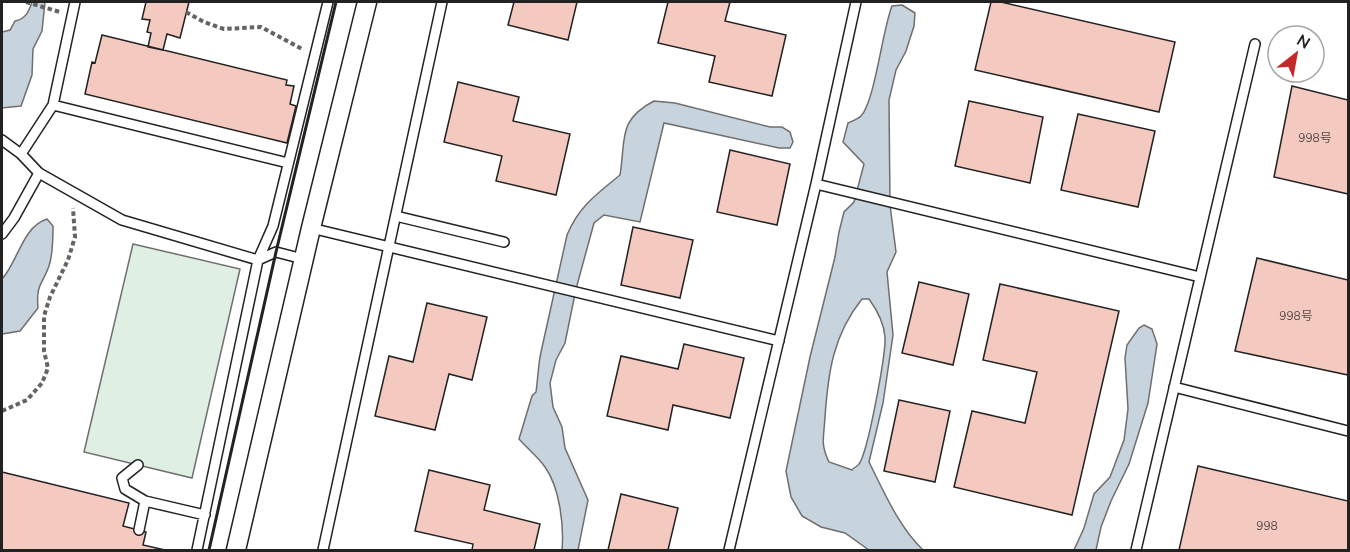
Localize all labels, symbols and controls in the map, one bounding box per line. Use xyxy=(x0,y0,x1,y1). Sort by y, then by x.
north arrow xyxy=(1266,24,1326,84)
text: N xyxy=(1292,29,1314,55)
house number: 998号 xyxy=(1298,130,1332,146)
house number: 998号 xyxy=(1279,308,1313,324)
house number: 998 xyxy=(1256,518,1278,534)

